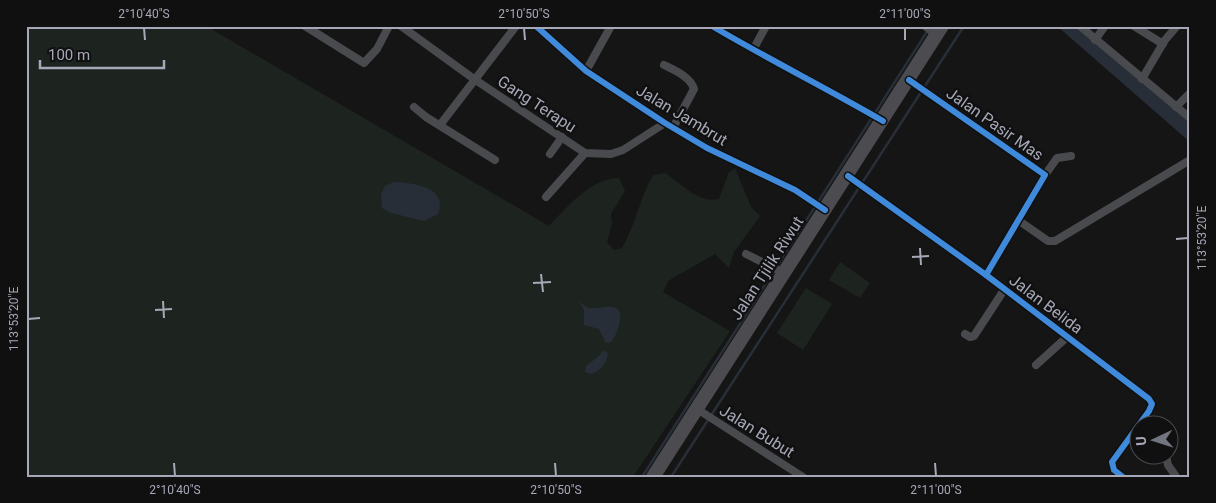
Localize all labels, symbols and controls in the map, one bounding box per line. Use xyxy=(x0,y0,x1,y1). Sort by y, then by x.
text: 2°10'40"S xyxy=(118,7,170,21)
text: 2°10'50"S xyxy=(498,7,550,21)
text: 2°11'00"S xyxy=(879,7,931,21)
scale bar xyxy=(40,38,164,70)
text: 100 m xyxy=(48,46,90,64)
street label: Gang Terapu xyxy=(494,72,580,136)
street label: Jalan Jambrut xyxy=(633,80,731,150)
street label: Jalan Pasir Mas xyxy=(943,83,1047,165)
text: 113°53'20"E xyxy=(1195,206,1209,270)
street label: Jalan Tjilik Riwut xyxy=(726,213,808,323)
street label: Jalan Belida xyxy=(1006,270,1086,338)
text: 113°53'20"E xyxy=(7,287,21,351)
street label: Jalan Bubut xyxy=(716,400,798,462)
north arrow xyxy=(1128,416,1178,466)
text: U xyxy=(1133,436,1149,446)
text: 2°10'40"S xyxy=(149,483,201,497)
text: 2°10'50"S xyxy=(530,483,582,497)
text: 2°11'00"S xyxy=(910,483,962,497)

